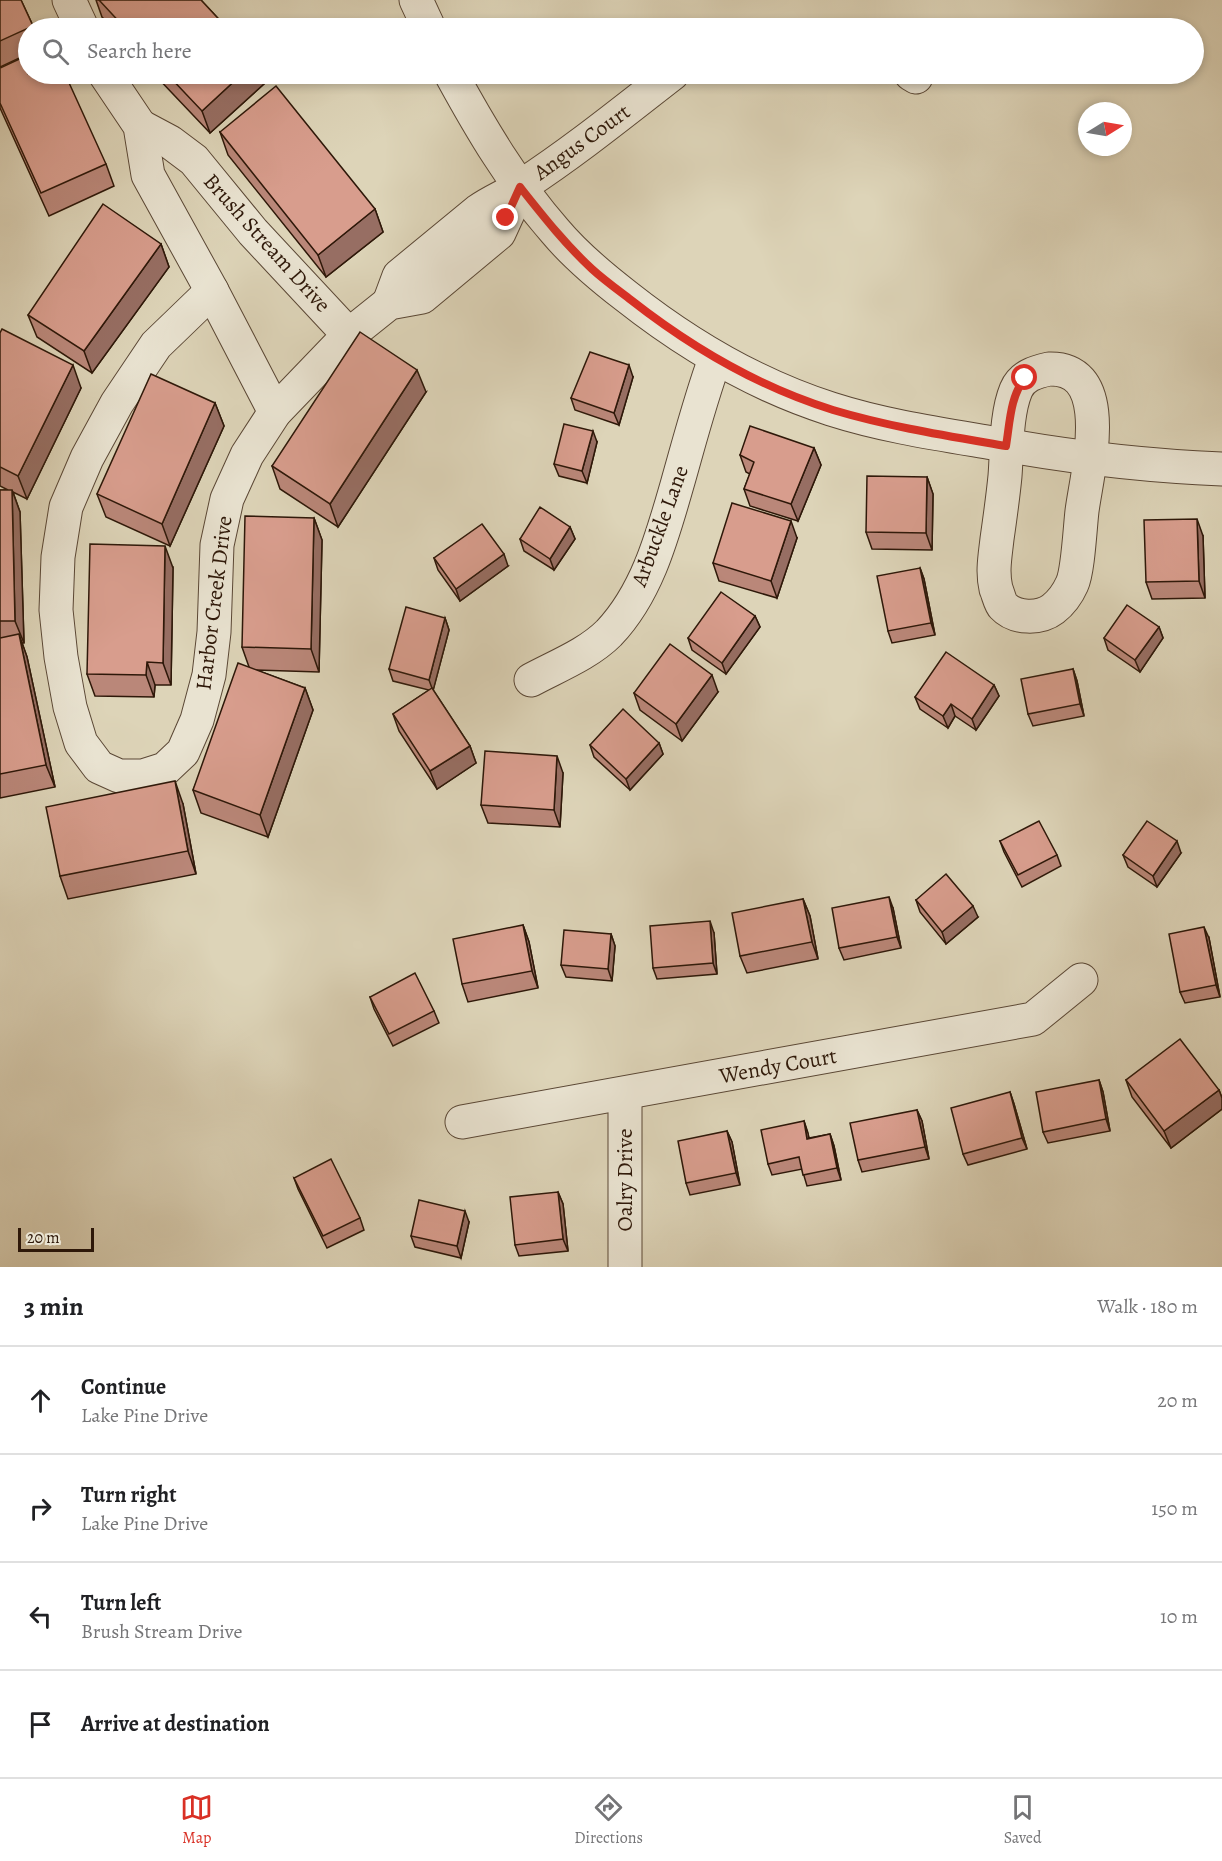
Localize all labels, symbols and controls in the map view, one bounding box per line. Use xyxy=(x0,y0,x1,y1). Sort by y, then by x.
search box xyxy=(18,18,1204,84)
icon: search xyxy=(39,35,72,68)
text: Search here xyxy=(87,36,192,66)
street label: Angus Court xyxy=(527,97,636,188)
north arrow xyxy=(1078,102,1132,156)
street label: Brush Stream Drive xyxy=(196,167,338,319)
route end xyxy=(492,204,518,230)
route start xyxy=(1011,364,1037,390)
street label: Arbuckle Lane xyxy=(624,461,696,592)
street label: Harbor Creek Drive xyxy=(188,514,240,692)
street label: Wendy Court xyxy=(716,1041,839,1091)
street label: Oalry Drive xyxy=(610,1128,640,1232)
scale bar xyxy=(18,1225,94,1252)
text: 20 m xyxy=(27,1227,60,1249)
text: 3 min xyxy=(24,1289,84,1324)
text: Walk · 180 m xyxy=(1097,1293,1198,1320)
text: Continue xyxy=(81,1372,166,1402)
icon: ahead xyxy=(24,1384,57,1417)
text: 20 m xyxy=(1157,1387,1198,1414)
text: Lake Pine Drive xyxy=(81,1402,208,1429)
text: Turn right xyxy=(81,1480,177,1510)
icon: right xyxy=(24,1492,57,1525)
text: 150 m xyxy=(1151,1495,1198,1522)
text: Lake Pine Drive xyxy=(81,1510,208,1537)
text: Turn left xyxy=(81,1588,161,1618)
icon: left xyxy=(24,1600,57,1633)
text: 10 m xyxy=(1160,1603,1198,1630)
text: Brush Stream Drive xyxy=(81,1618,242,1645)
icon: arrive xyxy=(24,1708,57,1741)
text: Arrive at destination xyxy=(81,1709,270,1739)
tab: Map xyxy=(180,1791,213,1849)
tab: Directions xyxy=(574,1791,643,1849)
tab: Saved xyxy=(1004,1791,1042,1849)

